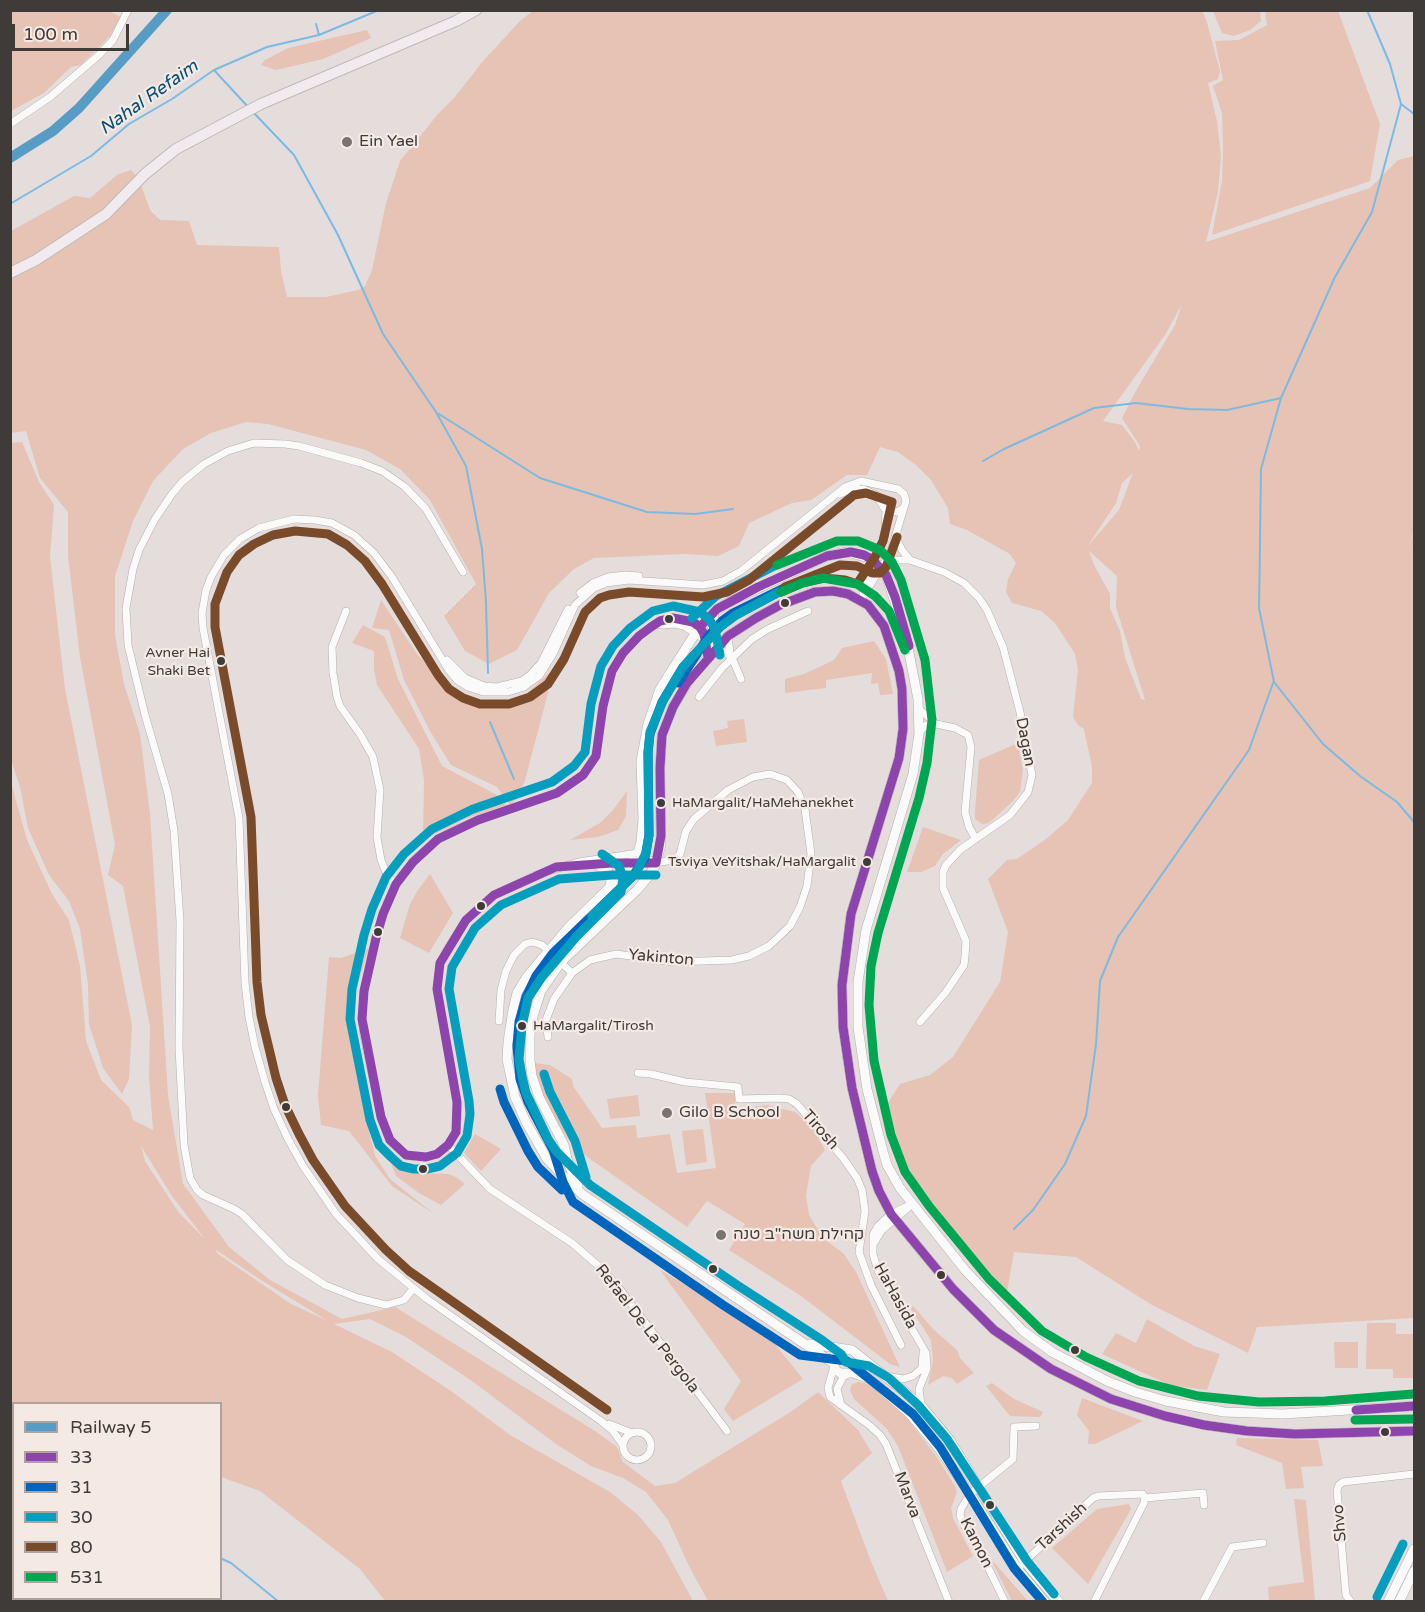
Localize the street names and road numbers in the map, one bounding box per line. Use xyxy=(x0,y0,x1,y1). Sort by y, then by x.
street label: Dagan xyxy=(1011,716,1039,768)
street label: Yakinton xyxy=(627,946,695,970)
street label: Tirosh xyxy=(797,1106,843,1154)
street label: HaHasida xyxy=(869,1260,921,1332)
street label: Refael De La Pergola xyxy=(591,1261,703,1397)
street label: Marva xyxy=(889,1469,925,1521)
street label: Tarshish xyxy=(1033,1499,1091,1555)
street label: Shvo xyxy=(1329,1504,1351,1542)
street label: Kamon xyxy=(955,1515,997,1571)

